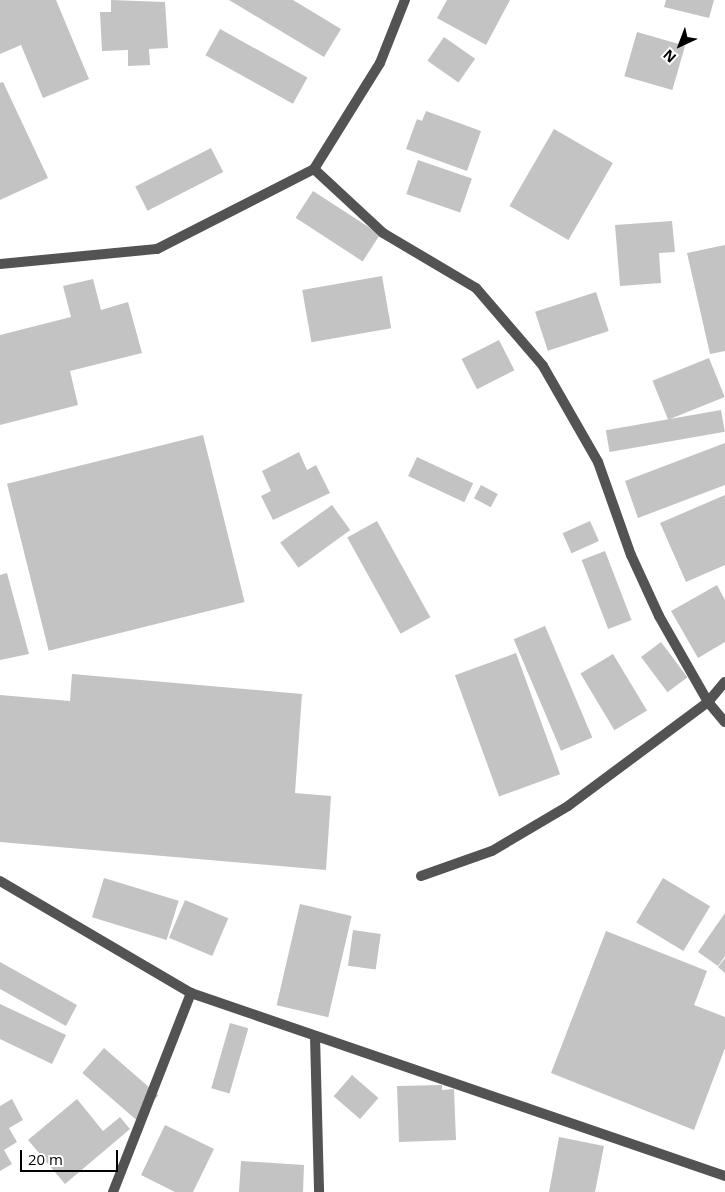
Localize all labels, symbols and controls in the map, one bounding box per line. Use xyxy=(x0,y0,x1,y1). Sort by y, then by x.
north arrow xyxy=(655,20,705,70)
text: N xyxy=(659,46,680,67)
scale bar xyxy=(22,1140,120,1172)
text: 20 m xyxy=(28,1149,63,1169)

